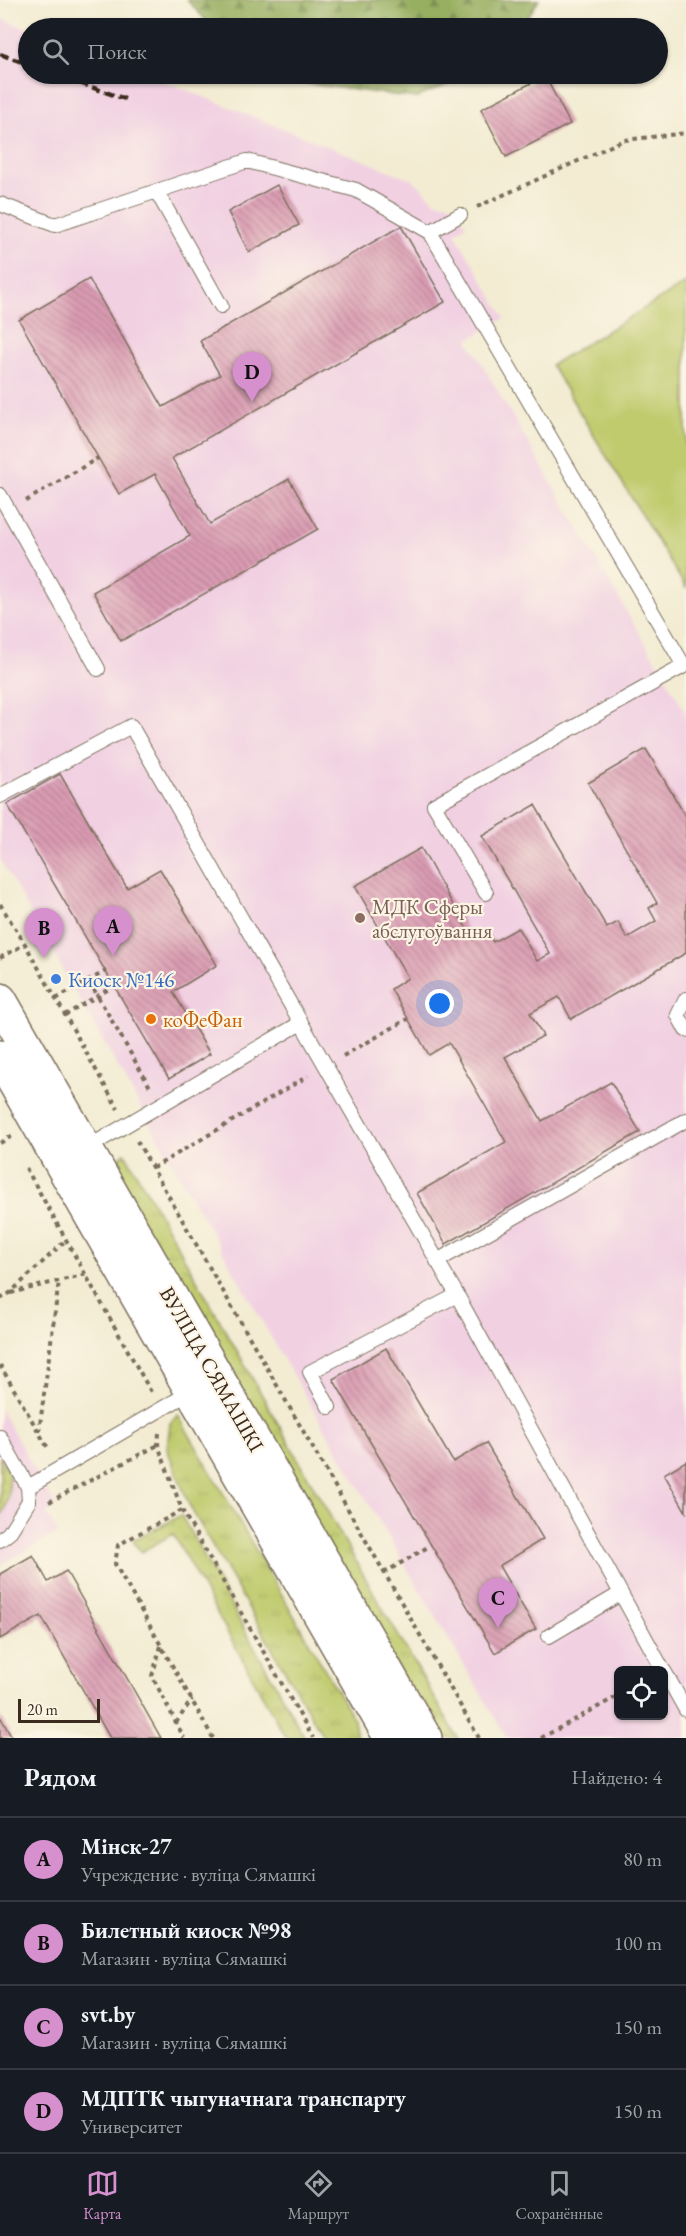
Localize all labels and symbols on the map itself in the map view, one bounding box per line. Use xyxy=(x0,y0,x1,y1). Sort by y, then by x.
pin: D xyxy=(232,352,272,402)
place label: МДК Сферы абслугоўвання xyxy=(372,893,492,944)
pin: A xyxy=(94,906,132,956)
pin: B xyxy=(24,908,63,958)
marker: МДК Сферы абслугоўвання xyxy=(353,911,367,925)
place label: Киоск №146 xyxy=(68,966,174,993)
marker: Киоск №146 xyxy=(49,972,63,986)
your location xyxy=(425,989,454,1018)
place label: коФеФан xyxy=(163,1006,243,1033)
marker: коФеФан xyxy=(144,1012,158,1026)
street label: ВУЛІЦА СЯМАШКІ xyxy=(154,1282,270,1456)
pin: C xyxy=(478,1578,518,1628)
scale bar xyxy=(18,1696,100,1724)

